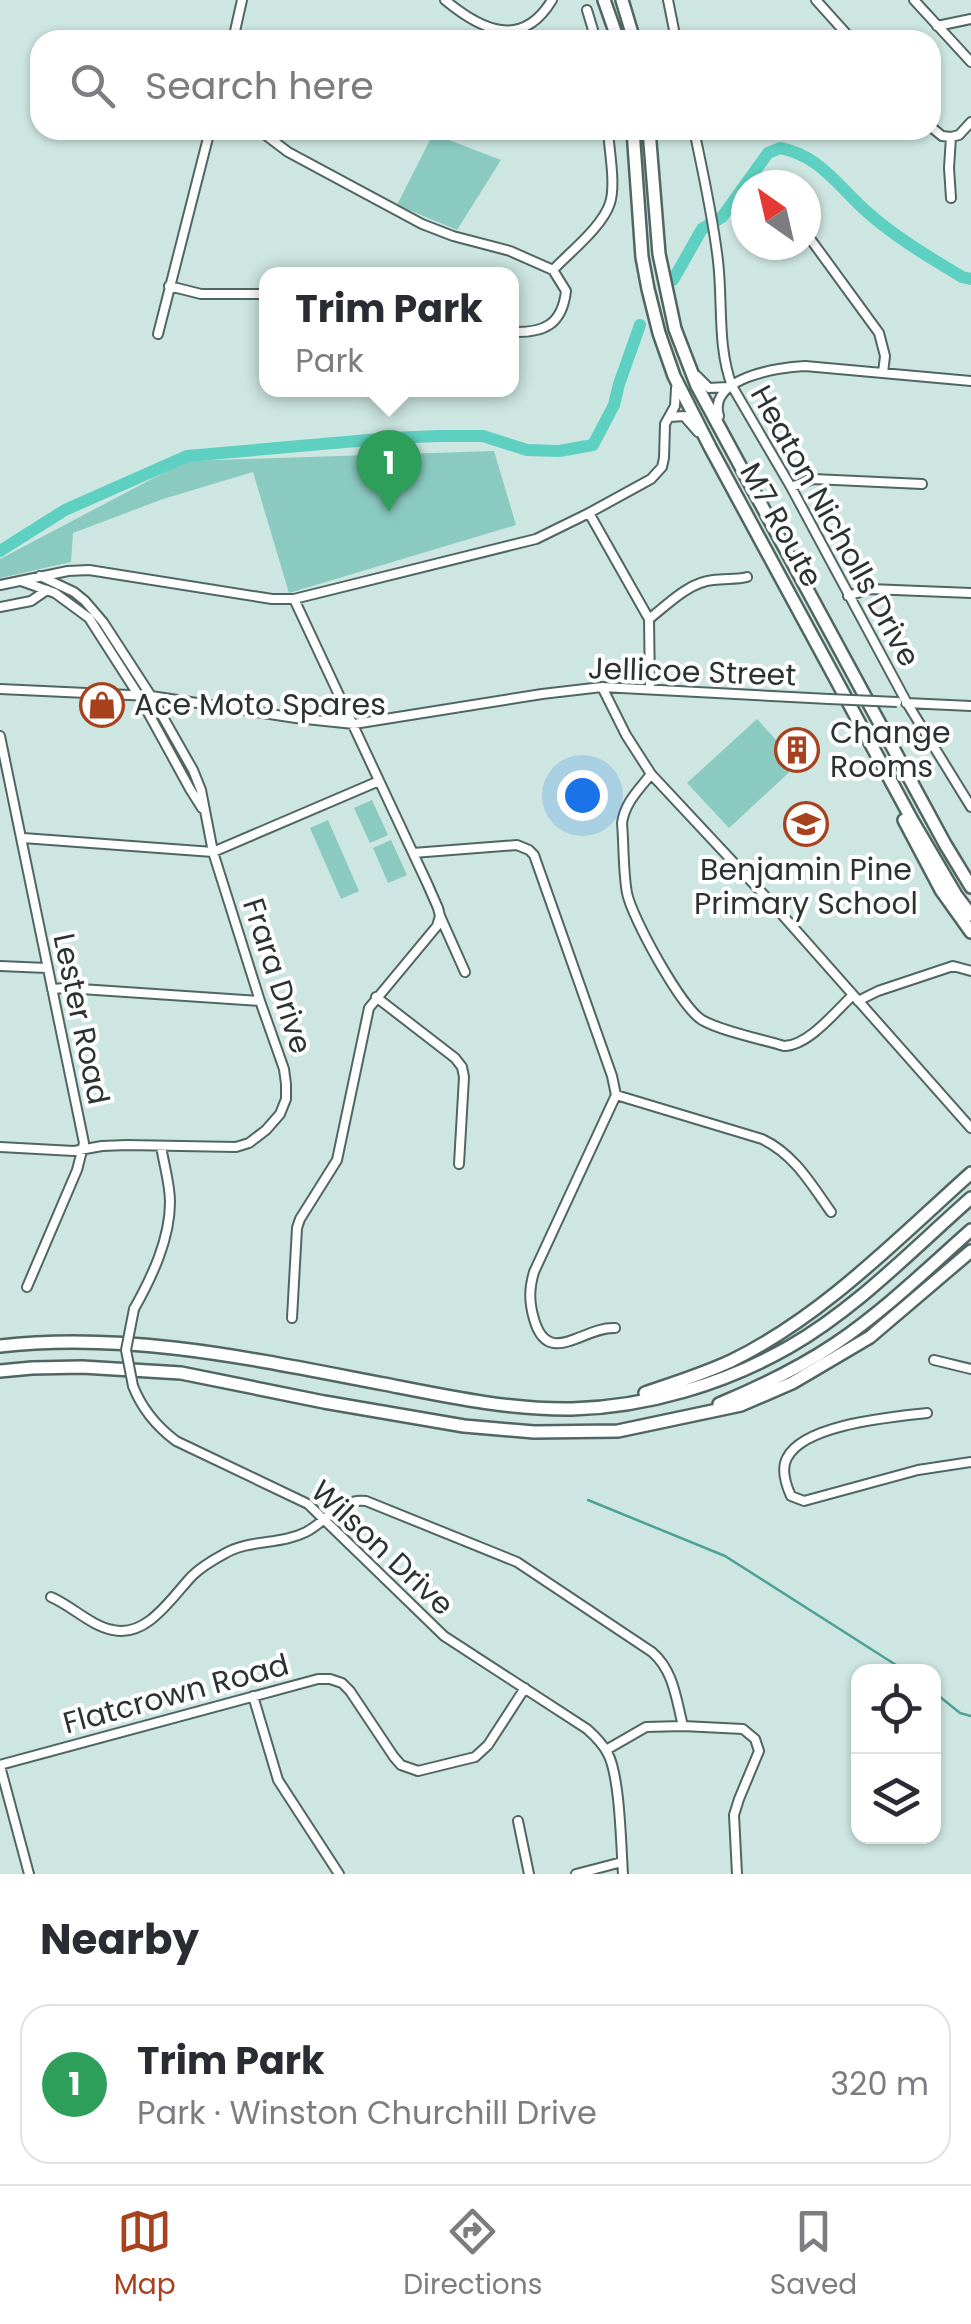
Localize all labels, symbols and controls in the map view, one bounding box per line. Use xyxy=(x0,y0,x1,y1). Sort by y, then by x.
search box xyxy=(30,30,941,140)
icon: search xyxy=(65,58,120,113)
text: Search here xyxy=(145,59,374,112)
north arrow xyxy=(731,170,821,260)
popup xyxy=(259,267,519,397)
text: Trim Park xyxy=(295,282,483,335)
text: Park xyxy=(295,338,364,383)
street label: Heaton Nicholls Drive xyxy=(740,377,931,674)
pin: 1 xyxy=(356,430,422,512)
street label: M7 Route xyxy=(730,455,833,595)
street label: Jellicoe Street xyxy=(587,646,797,697)
shop icon: Ace Moto Spares xyxy=(79,682,125,728)
place label: Ace Moto Spares xyxy=(134,683,386,726)
place label: Change Rooms xyxy=(830,711,951,788)
building icon: Change Rooms xyxy=(774,727,820,773)
your location xyxy=(557,770,608,821)
school or university icon: Benjamin Pine Primary School xyxy=(783,801,829,847)
place label: Benjamin Pine Primary School xyxy=(694,848,918,925)
street label: Frara Drive xyxy=(232,893,323,1059)
street label: Lester Road xyxy=(42,929,121,1108)
street label: Wilson Drive xyxy=(301,1470,463,1625)
street label: Flatcrown Road xyxy=(58,1643,294,1744)
map controls xyxy=(851,1664,941,1844)
button: locate xyxy=(851,1664,941,1754)
button: layers xyxy=(851,1754,941,1844)
text: Nearby xyxy=(40,1910,199,1969)
text: Trim Park xyxy=(137,2034,325,2087)
text: 1 xyxy=(68,2061,81,2106)
text: 320 m xyxy=(830,2061,929,2106)
text: Park · Winston Churchill Drive xyxy=(137,2090,597,2135)
tab: Map xyxy=(114,2204,176,2306)
tab: Directions xyxy=(403,2204,542,2306)
tab: Saved xyxy=(770,2204,857,2306)

